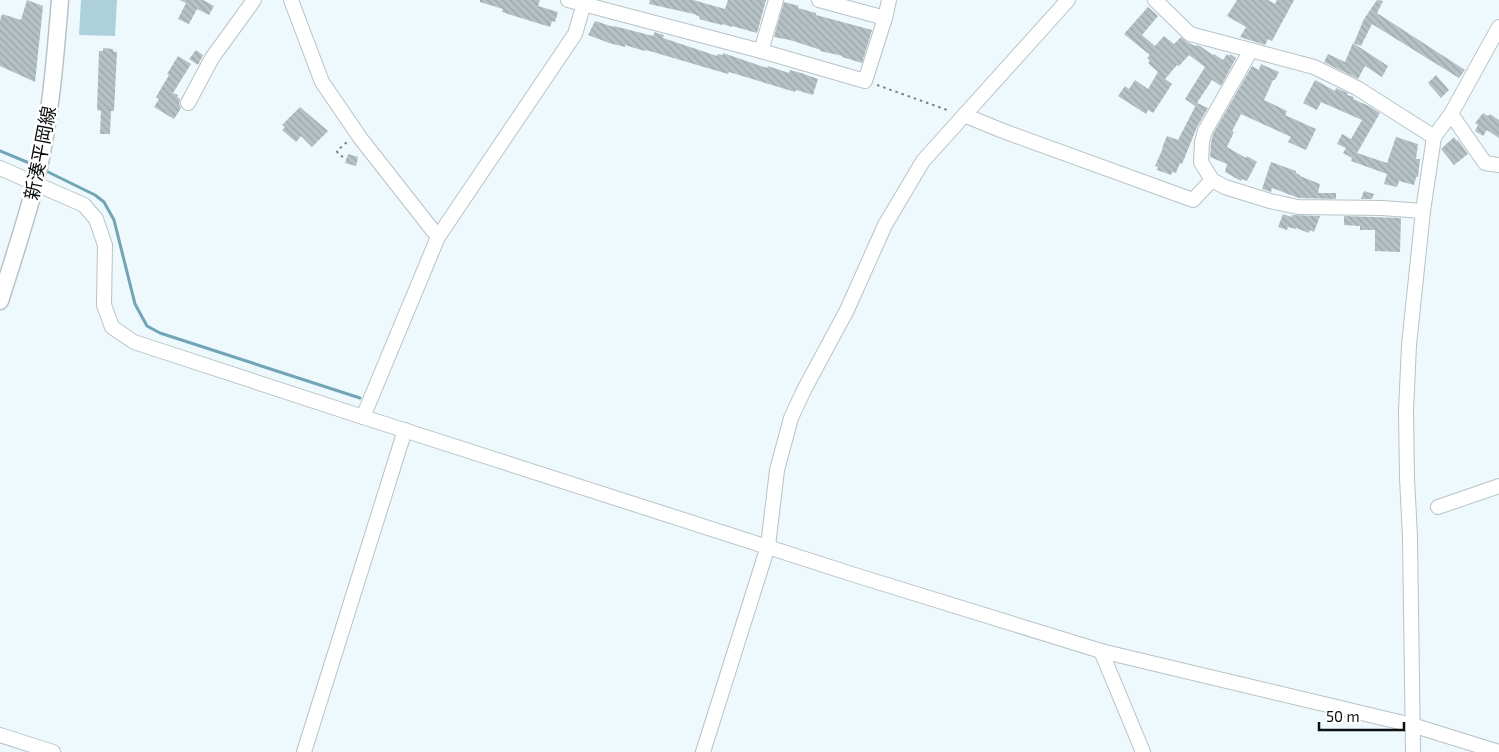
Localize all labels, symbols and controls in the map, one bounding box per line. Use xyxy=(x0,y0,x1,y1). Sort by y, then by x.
street label: 新湊平岡線 xyxy=(19,104,60,202)
scale bar xyxy=(1319,700,1404,732)
text: 50 m xyxy=(1326,707,1360,725)

